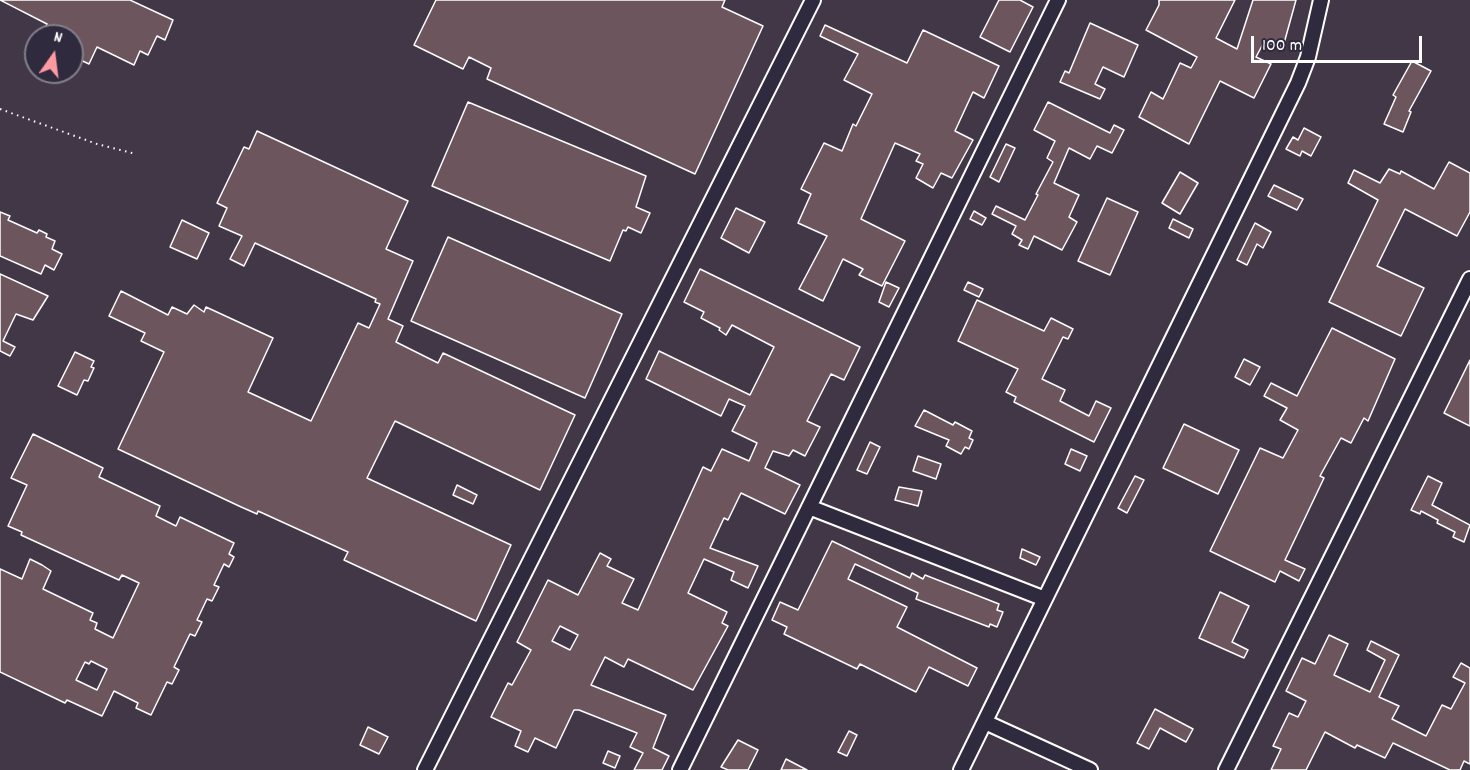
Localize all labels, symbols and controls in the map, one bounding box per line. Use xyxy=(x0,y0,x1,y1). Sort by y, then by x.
north arrow xyxy=(24,24,84,84)
scale bar xyxy=(1254,24,1425,62)
text: N xyxy=(51,26,65,50)
text: 100 m xyxy=(1262,34,1302,59)

